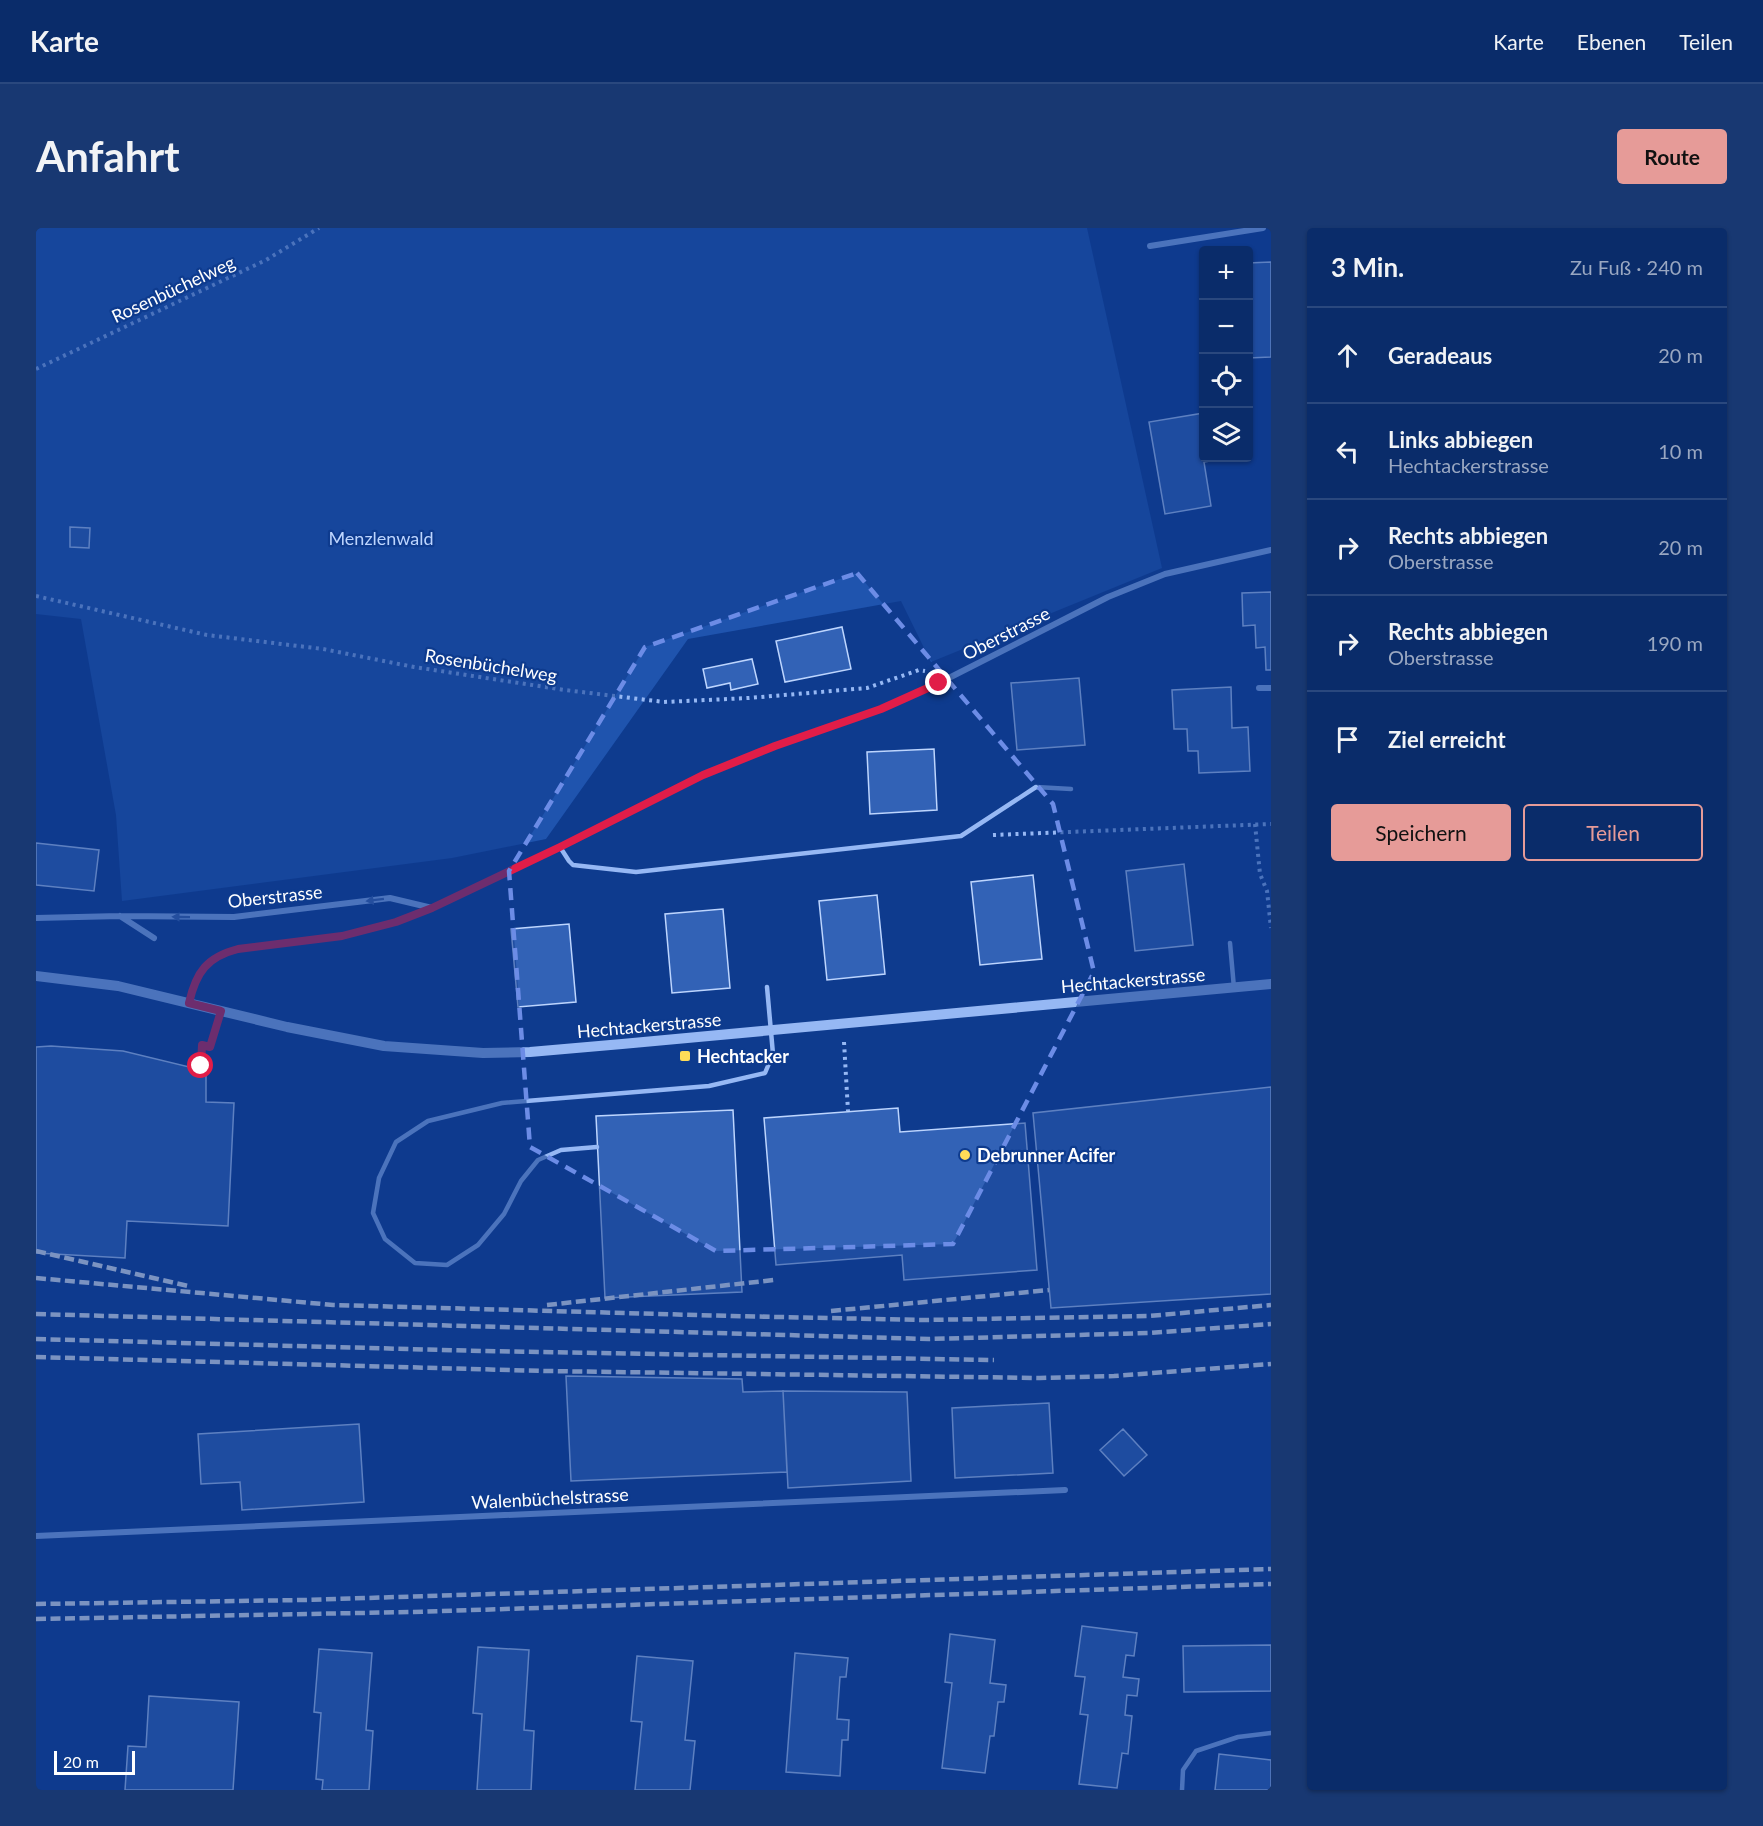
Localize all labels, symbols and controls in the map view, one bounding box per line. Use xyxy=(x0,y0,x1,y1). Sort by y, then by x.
text: Karte xyxy=(30,24,99,58)
text: Karte xyxy=(1493,29,1544,54)
text: Ebenen xyxy=(1577,29,1646,54)
text: Teilen xyxy=(1679,29,1733,54)
button: Route xyxy=(1617,129,1727,184)
text: Anfahrt xyxy=(36,131,180,181)
map controls xyxy=(1199,246,1253,462)
button: + xyxy=(1199,246,1253,300)
street label: Rosenbüchelweg xyxy=(108,251,238,327)
text: 3 Min. xyxy=(1331,251,1404,283)
text: Zu Fuß · 240 m xyxy=(1570,255,1703,279)
button: − xyxy=(1199,300,1253,354)
icon: ahead xyxy=(1331,339,1364,372)
text: Geradeaus xyxy=(1388,342,1492,369)
text: 20 m xyxy=(1658,343,1703,367)
button: locate xyxy=(1199,354,1253,408)
button: layers xyxy=(1199,408,1253,462)
text: Links abbiegen xyxy=(1388,426,1533,453)
icon: left xyxy=(1331,435,1364,468)
text: 10 m xyxy=(1658,439,1703,463)
text: Hechtackerstrasse xyxy=(1388,453,1549,477)
text: Rechts abbiegen xyxy=(1388,522,1548,549)
park label: Menzlenwald xyxy=(328,527,434,549)
icon: right xyxy=(1331,531,1364,564)
text: 20 m xyxy=(1658,535,1703,559)
text: Oberstrasse xyxy=(1388,549,1494,573)
street label: Oberstrasse xyxy=(959,602,1053,664)
text: Rechts abbiegen xyxy=(1388,618,1548,645)
icon: right xyxy=(1331,627,1364,660)
text: 190 m xyxy=(1647,631,1703,655)
street label: Rosenbüchelweg xyxy=(423,644,559,686)
text: Oberstrasse xyxy=(1388,645,1494,669)
route end xyxy=(925,669,951,695)
icon: arrive xyxy=(1331,723,1364,756)
text: Ziel erreicht xyxy=(1388,726,1506,753)
button: Speichern xyxy=(1331,804,1511,861)
button: Teilen xyxy=(1523,804,1703,861)
street label: Oberstrasse xyxy=(227,880,323,912)
one-way arrow xyxy=(365,895,384,904)
one-way arrow xyxy=(171,912,190,921)
street label: Hechtackerstrasse xyxy=(1060,963,1206,997)
street label: Hechtackerstrasse xyxy=(576,1008,722,1042)
place label: Hechtacker xyxy=(697,1045,789,1067)
marker: Hechtacker xyxy=(678,1049,692,1063)
route start xyxy=(187,1052,213,1078)
place label: Debrunner Acifer xyxy=(977,1144,1116,1166)
marker: Debrunner Acifer xyxy=(958,1148,972,1162)
street label: Walenbüchelstrasse xyxy=(471,1483,629,1513)
scale bar xyxy=(54,1748,135,1776)
text: 20 m xyxy=(63,1752,99,1771)

